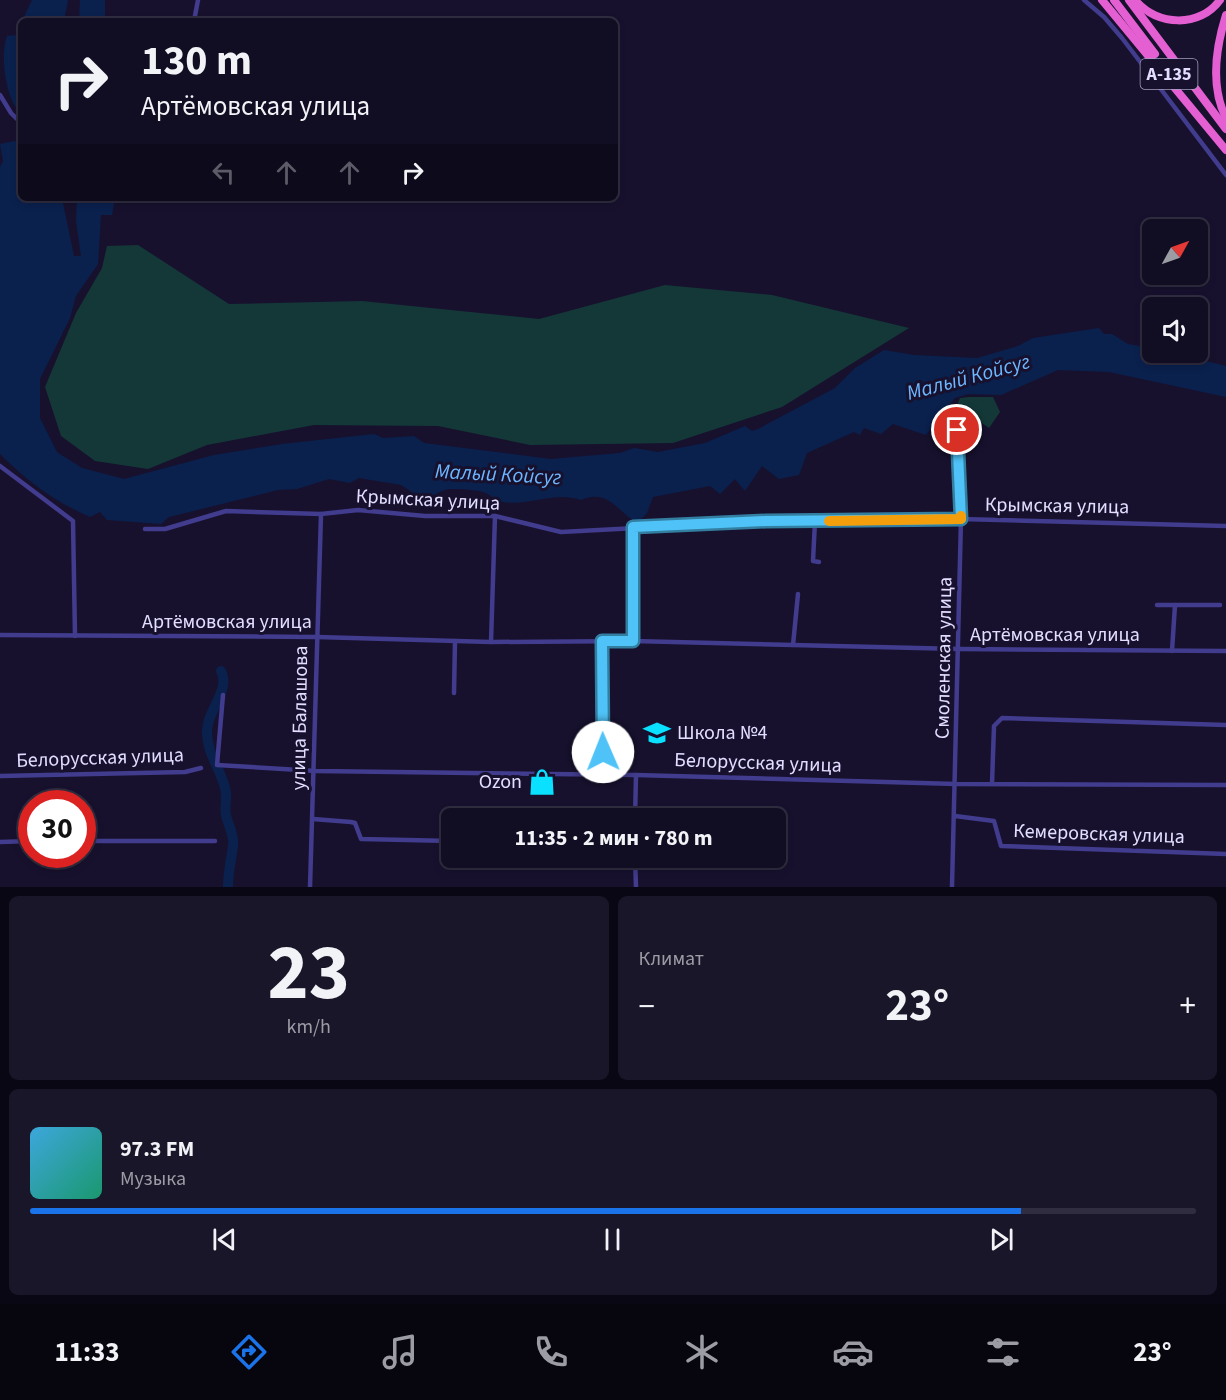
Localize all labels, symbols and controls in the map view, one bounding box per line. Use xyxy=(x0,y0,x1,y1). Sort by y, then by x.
text: 130 m xyxy=(141,31,252,91)
icon: right xyxy=(42,42,120,120)
road number: А-135 xyxy=(1140,59,1198,89)
text: Артёмовская улица xyxy=(141,87,370,126)
icon: left xyxy=(207,156,240,189)
icon: ahead xyxy=(270,156,303,189)
icon: ahead xyxy=(333,156,366,189)
icon: right xyxy=(396,156,429,189)
north arrow xyxy=(1142,219,1208,285)
map controls xyxy=(1142,219,1208,363)
button: sound xyxy=(1142,297,1208,363)
water label: Малый Койсуг xyxy=(903,346,1033,408)
pin xyxy=(931,404,982,455)
icon: arrive xyxy=(940,413,973,446)
water label: Малый Койсуг xyxy=(434,456,562,492)
street label: Крымская улица xyxy=(355,482,501,518)
street label: Крымская улица xyxy=(985,491,1129,521)
street label: Смоленская улица xyxy=(929,577,959,739)
street label: Артёмовская улица xyxy=(142,608,312,636)
street label: Артёмовская улица xyxy=(970,621,1140,649)
street label: улица Балашова xyxy=(285,645,315,791)
school or university icon: Школа №4 xyxy=(642,718,672,748)
place label: Школа №4 xyxy=(677,719,767,747)
position arrow xyxy=(571,720,635,784)
street label: Белорусская улица xyxy=(16,741,184,775)
street label: Белорусская улица xyxy=(674,746,842,780)
shop icon: Ozon xyxy=(527,767,557,797)
place label: Ozon xyxy=(479,768,522,796)
speed limit sign: 30 xyxy=(18,790,96,868)
street label: Кемеровская улица xyxy=(1013,817,1185,851)
text: 11:35 · 2 мин · 780 m xyxy=(514,822,713,854)
text: 23 xyxy=(268,918,350,1029)
text: Климат xyxy=(639,945,704,973)
text: 23° xyxy=(885,974,949,1038)
text: − xyxy=(639,983,655,1030)
text: + xyxy=(1180,983,1196,1030)
text: km/h xyxy=(287,1013,331,1041)
text: 97.3 FM xyxy=(120,1133,194,1165)
text: Музыка xyxy=(120,1165,186,1193)
icon: previous xyxy=(208,1223,241,1256)
icon: pause xyxy=(596,1223,629,1256)
icon: next xyxy=(985,1223,1018,1256)
icon: directions xyxy=(228,1331,270,1373)
icon: music xyxy=(379,1331,421,1373)
icon: phone xyxy=(530,1331,572,1373)
icon: climate xyxy=(681,1331,723,1373)
icon: car xyxy=(832,1331,874,1373)
icon: filters xyxy=(982,1331,1024,1373)
text: 11:33 xyxy=(54,1333,120,1372)
text: 23° xyxy=(1133,1333,1172,1372)

